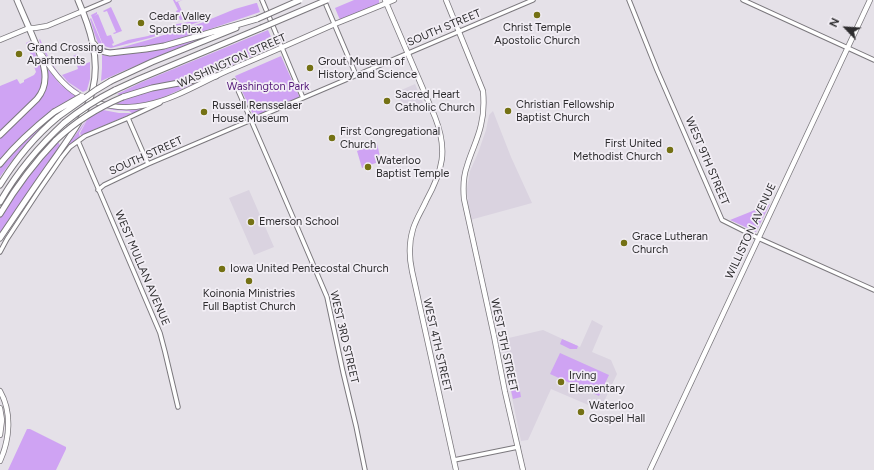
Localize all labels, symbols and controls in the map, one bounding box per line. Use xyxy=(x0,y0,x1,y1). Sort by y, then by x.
street label: SOUTH STREET xyxy=(405,7,483,49)
north arrow xyxy=(826,8,866,48)
place label: Cedar Valley SportsPlex xyxy=(149,10,211,36)
marker: Christ Temple Apostolic Church xyxy=(532,10,542,20)
text: N xyxy=(827,16,842,29)
marker: Cedar Valley SportsPlex xyxy=(136,18,146,28)
place label: Christ Temple Apostolic Church xyxy=(494,21,580,47)
street label: WASHINGTON STREET xyxy=(176,31,288,91)
place label: Grand Crossing Apartments xyxy=(27,41,103,67)
marker: Grand Crossing Apartments xyxy=(14,49,24,59)
place label: Grout Museum of History and Science xyxy=(318,55,417,81)
marker: Grout Museum of History and Science xyxy=(305,63,315,73)
park label: Washington Park xyxy=(227,80,309,94)
place label: Sacred Heart Catholic Church xyxy=(395,88,475,114)
marker: Sacred Heart Catholic Church xyxy=(382,96,392,106)
place label: Christian Fellowship Baptist Church xyxy=(516,98,615,124)
place label: Russell Rensselaer House Museum xyxy=(212,99,302,125)
marker: Christian Fellowship Baptist Church xyxy=(503,106,513,116)
marker: Russell Rensselaer House Museum xyxy=(199,107,209,117)
street label: WEST 9TH STREET xyxy=(682,115,732,207)
place label: First Congregational Church xyxy=(340,125,440,151)
marker: First Congregational Church xyxy=(327,133,337,143)
street label: SOUTH STREET xyxy=(107,134,185,178)
place label: First United Methodist Church xyxy=(573,137,662,163)
marker: First United Methodist Church xyxy=(665,145,675,155)
place label: Waterloo Baptist Temple xyxy=(376,154,449,180)
marker: Waterloo Baptist Temple xyxy=(363,162,373,172)
street label: WILLISTON AVENUE xyxy=(723,181,779,281)
street label: WEST MULLAN AVENUE xyxy=(112,208,172,328)
place label: Emerson School xyxy=(259,215,339,229)
marker: Emerson School xyxy=(246,217,256,227)
place label: Grace Lutheran Church xyxy=(632,230,708,256)
marker: Grace Lutheran Church xyxy=(619,238,629,248)
place label: Iowa United Pentecostal Church xyxy=(230,262,389,276)
marker: Iowa United Pentecostal Church xyxy=(217,264,227,274)
marker: Koinonia Ministries Full Baptist Church xyxy=(244,276,254,286)
place label: Koinonia Ministries Full Baptist Church xyxy=(202,287,296,313)
street label: WEST 3RD STREET xyxy=(327,289,361,385)
street label: WEST 4TH STREET xyxy=(420,297,454,393)
street label: WEST 5TH STREET xyxy=(488,297,520,393)
place label: Irving Elementary xyxy=(569,369,625,395)
marker: Irving Elementary xyxy=(556,377,566,387)
place label: Waterloo Gospel Hall xyxy=(589,399,645,425)
marker: Waterloo Gospel Hall xyxy=(576,407,586,417)

